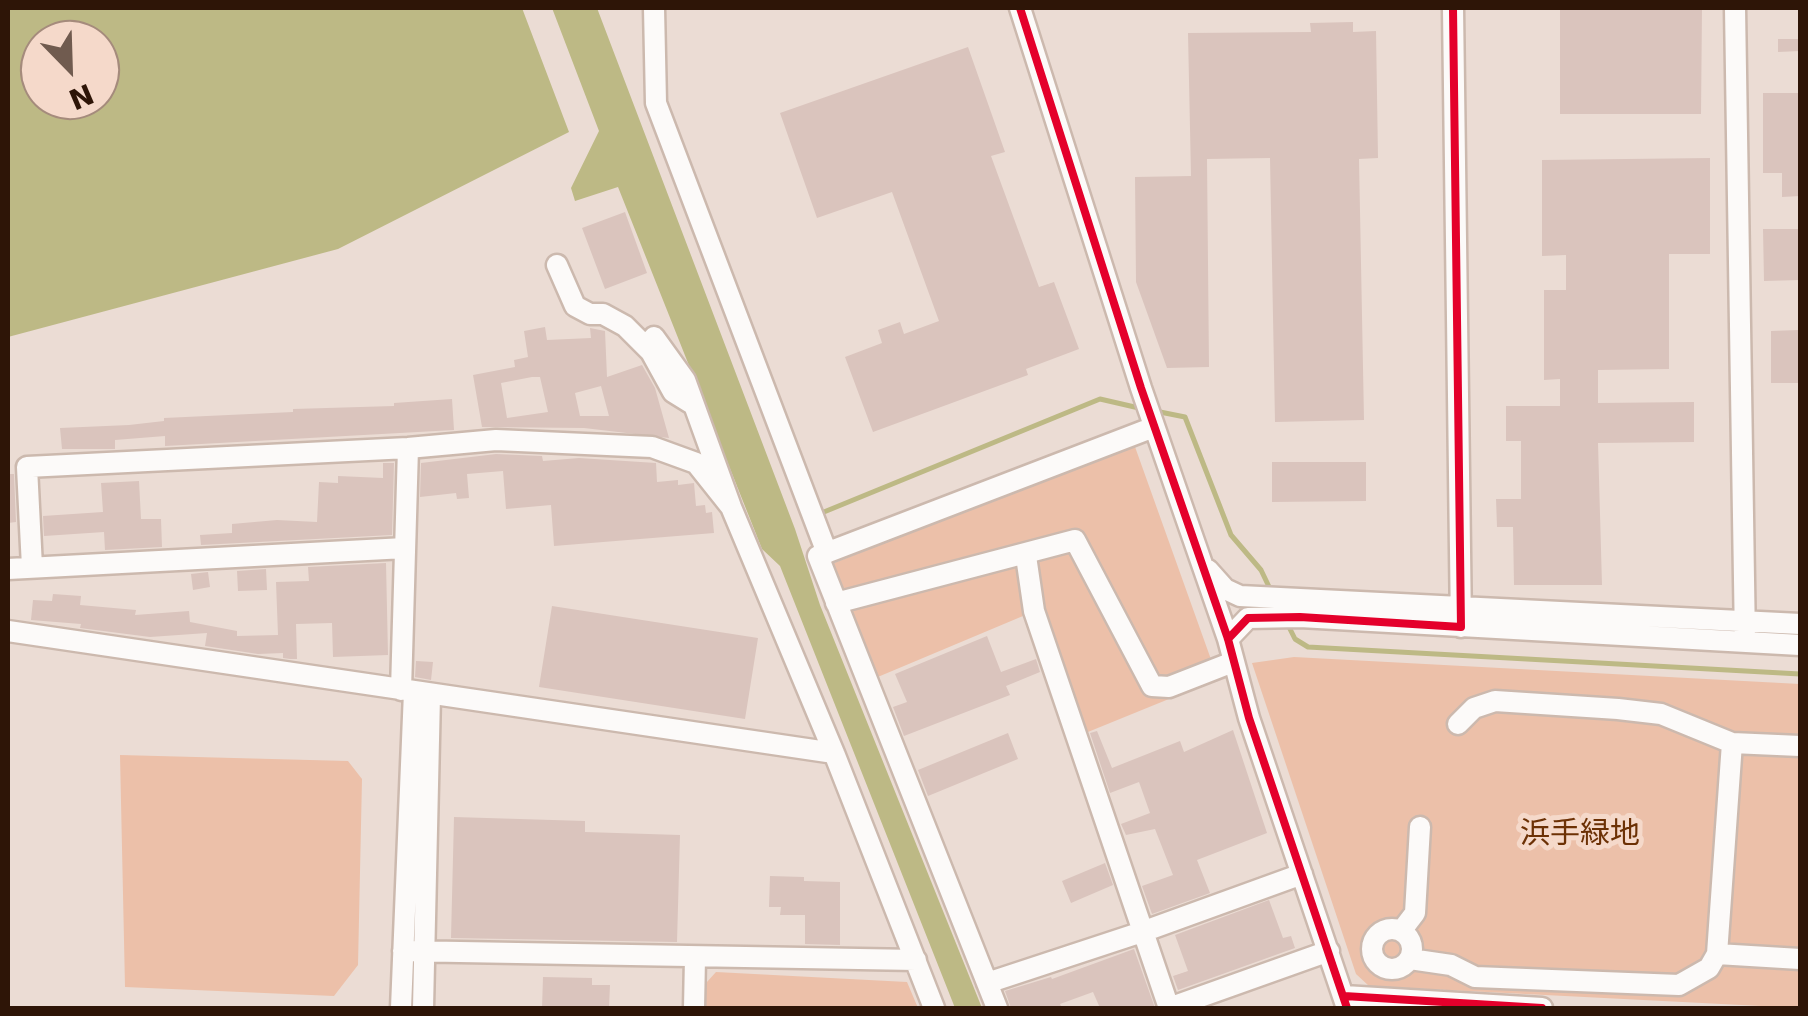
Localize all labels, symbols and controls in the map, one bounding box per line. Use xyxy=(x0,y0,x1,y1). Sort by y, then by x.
north arrow xyxy=(20,20,120,120)
text: N xyxy=(64,76,98,116)
park label: 浜手緑地 xyxy=(1520,817,1640,853)

